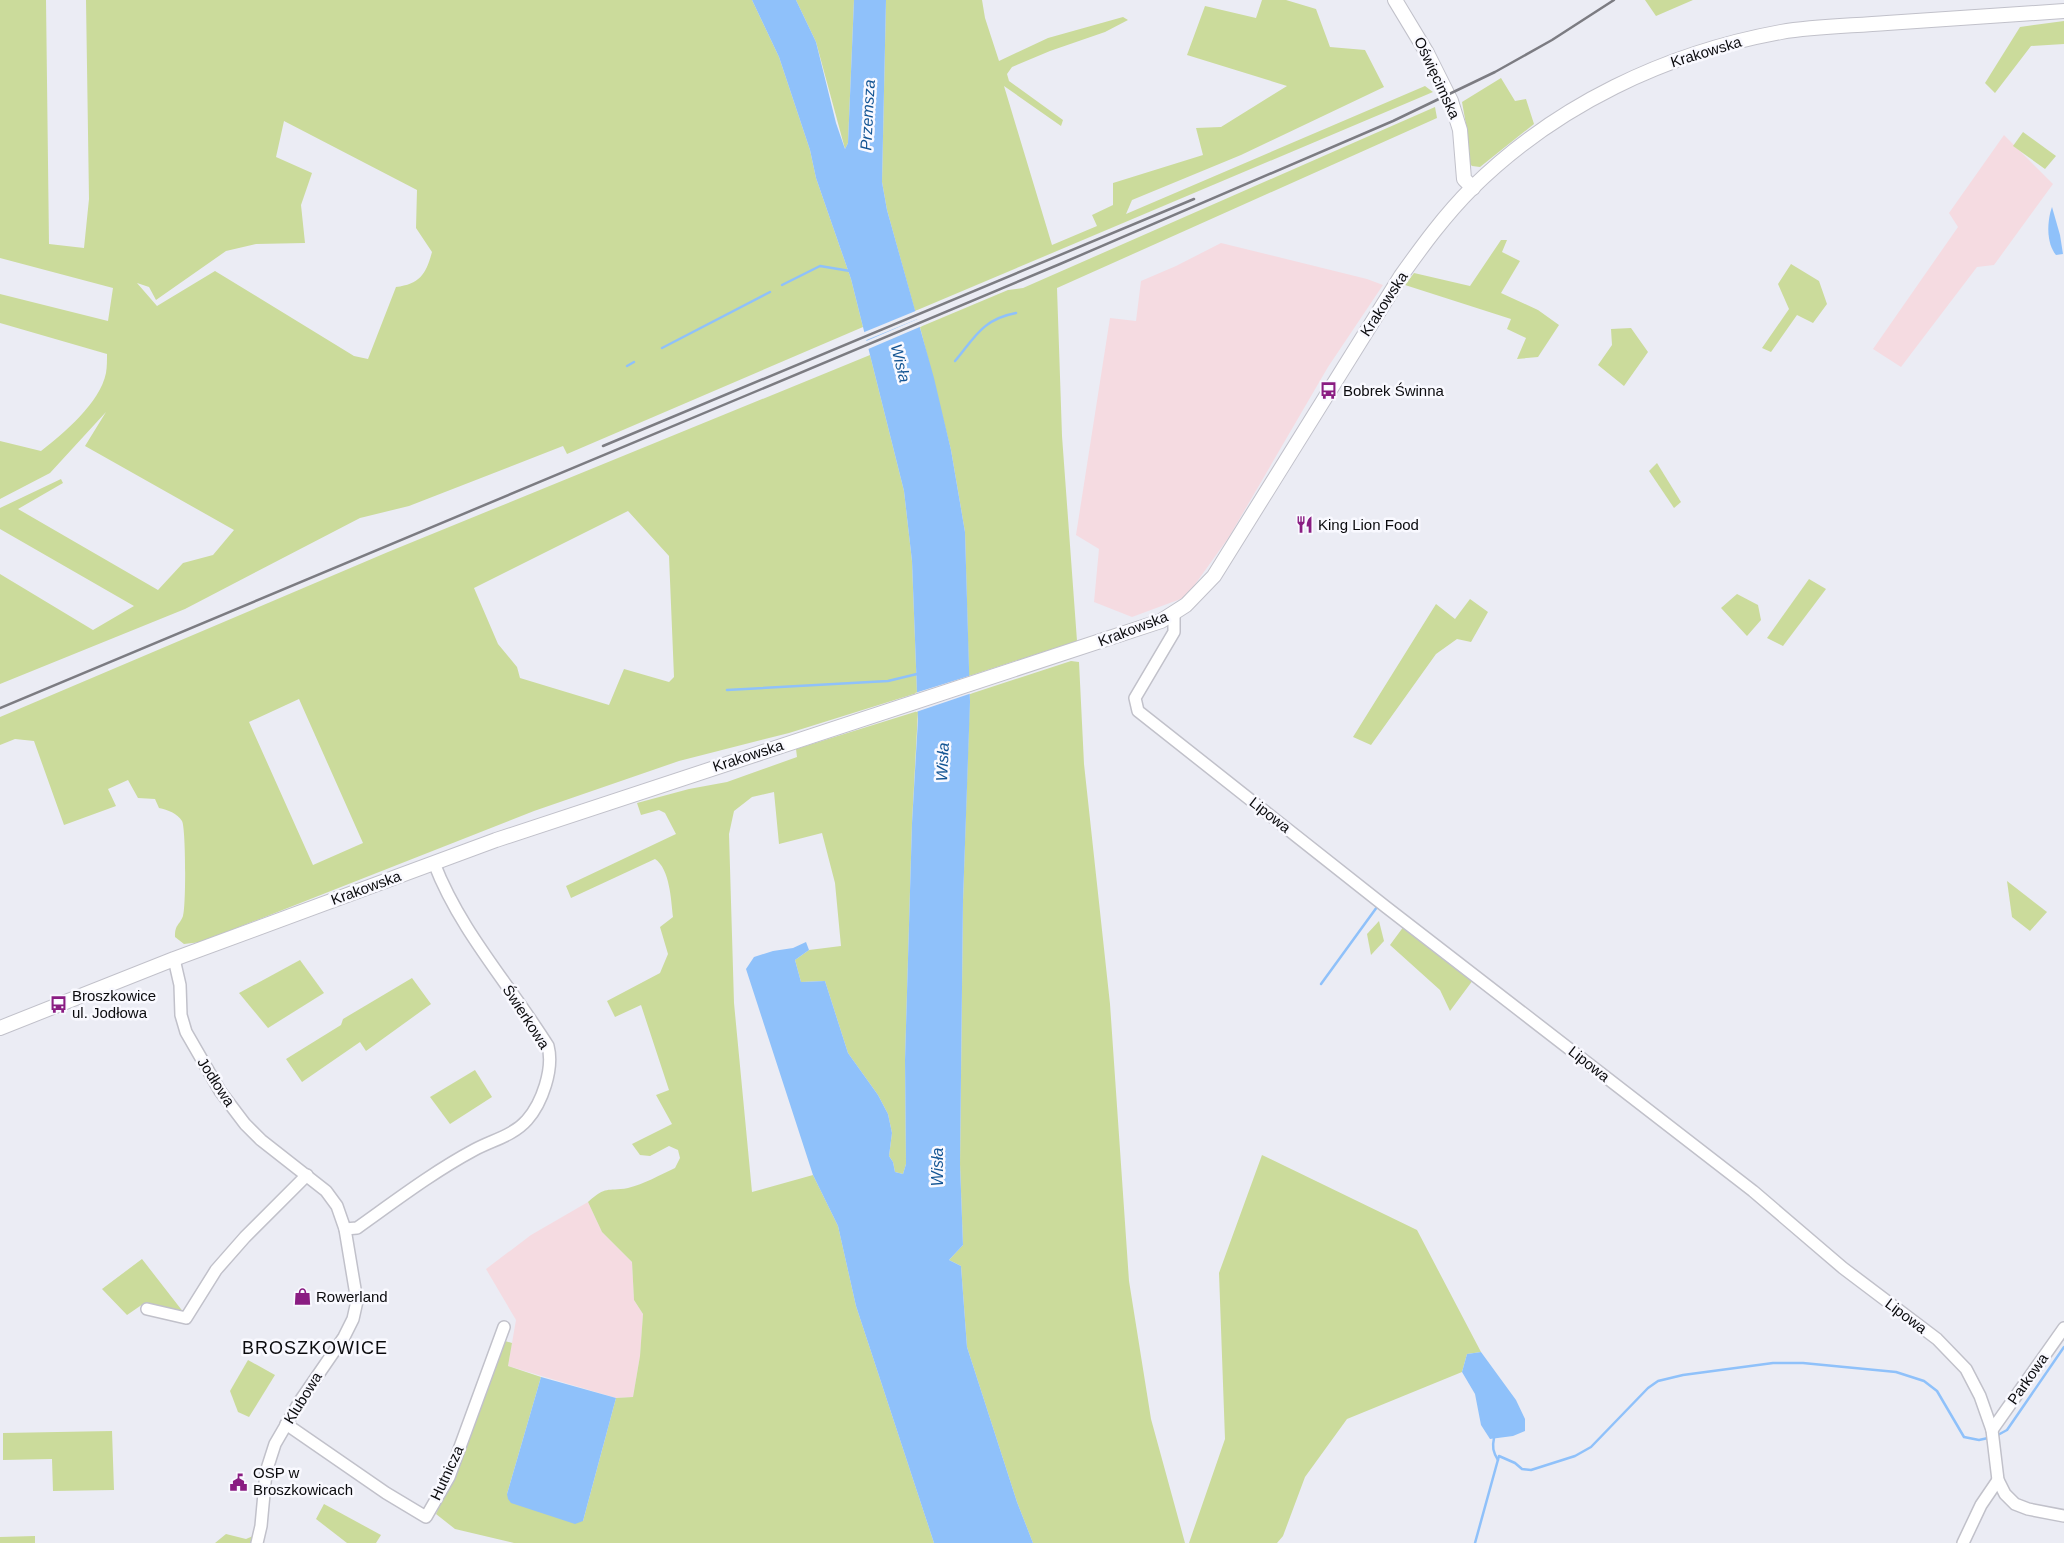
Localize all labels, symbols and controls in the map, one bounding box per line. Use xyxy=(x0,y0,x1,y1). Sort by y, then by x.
street label: Krakowska xyxy=(1668,32,1744,70)
street label: Oświęcimska xyxy=(1411,34,1464,122)
water label: Przemsza xyxy=(857,79,878,151)
street label: Krakowska xyxy=(1356,268,1411,339)
water label: Wisła xyxy=(888,342,914,384)
bus stop icon: Bobrek Świnna xyxy=(1319,381,1339,401)
place label: Bobrek Świnna xyxy=(1343,382,1445,399)
restaurant icon: King Lion Food xyxy=(1294,515,1314,535)
place label: King Lion Food xyxy=(1318,516,1419,533)
street label: Krakowska xyxy=(1096,607,1171,650)
street label: Krakowska xyxy=(710,736,786,775)
water label: Wisła xyxy=(933,742,952,782)
street label: Lipowa xyxy=(1246,793,1295,836)
street label: Krakowska xyxy=(328,867,404,908)
street label: Świerkowa xyxy=(500,982,554,1052)
place label: Broszkowice ul. Jodłowa xyxy=(72,987,156,1021)
bus stop icon: Broszkowice ul. Jodłowa xyxy=(48,995,68,1015)
street label: Lipowa xyxy=(1565,1042,1614,1085)
street label: Jodłowa xyxy=(194,1054,239,1110)
water label: Wisła xyxy=(929,1147,946,1186)
shop icon: Rowerland xyxy=(292,1287,312,1307)
place label: Rowerland xyxy=(316,1288,388,1305)
street label: Lipowa xyxy=(1882,1295,1931,1337)
district label: BROSZKOWICE xyxy=(242,1338,388,1358)
street label: Parkowa xyxy=(2004,1349,2052,1407)
street label: Klubowa xyxy=(280,1368,325,1427)
street label: Hutnicza xyxy=(427,1442,467,1503)
place label: OSP w Broszkowicach xyxy=(253,1464,353,1498)
public building icon: OSP w Broszkowicach xyxy=(229,1472,249,1492)

